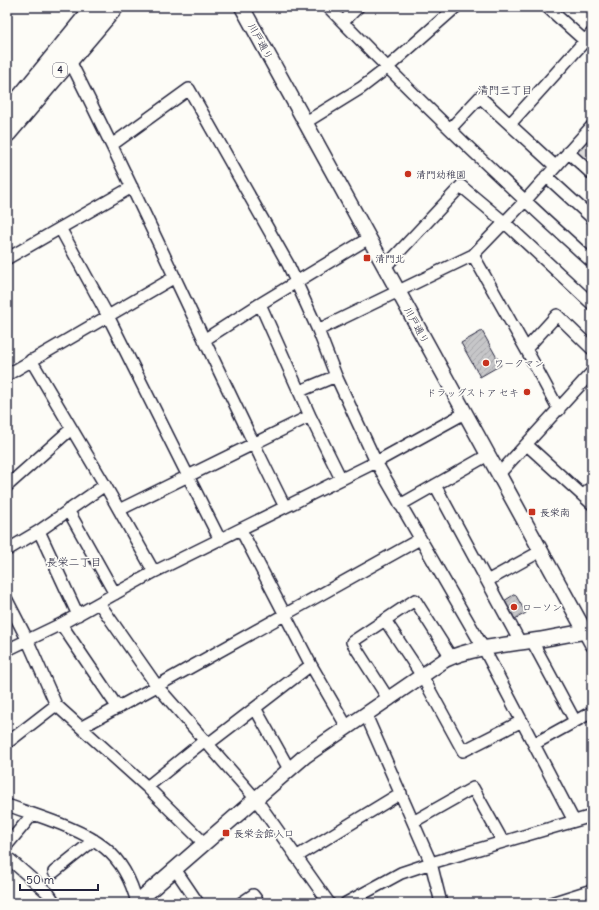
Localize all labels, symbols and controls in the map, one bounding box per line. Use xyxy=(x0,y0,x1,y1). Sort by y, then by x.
street label: 川戸通り xyxy=(245,21,276,62)
road number: 4 xyxy=(53,63,67,77)
district label: 清門三丁目 xyxy=(478,83,533,97)
place label: 清門幼稚園 xyxy=(416,168,466,181)
marker: 清門幼稚園 xyxy=(403,169,413,179)
place label: 清門北 xyxy=(375,252,405,265)
marker: 清門北 xyxy=(362,253,372,263)
street label: 川戸通り xyxy=(401,305,432,346)
place label: ワークマン xyxy=(494,357,544,370)
marker: ワークマン xyxy=(481,358,491,368)
place label: ドラッグストア セキ xyxy=(426,386,519,399)
marker: ドラッグストア セキ xyxy=(522,387,532,397)
place label: 長栄南 xyxy=(540,506,570,519)
marker: 長栄南 xyxy=(527,507,537,517)
district label: 長栄二丁目 xyxy=(47,555,102,569)
place label: ローソン xyxy=(522,601,562,614)
marker: ローソン xyxy=(509,602,519,612)
place label: 長栄会館入口 xyxy=(234,827,294,840)
marker: 長栄会館入口 xyxy=(221,828,231,838)
scale bar xyxy=(20,866,98,892)
text: 50 m xyxy=(26,872,55,887)

